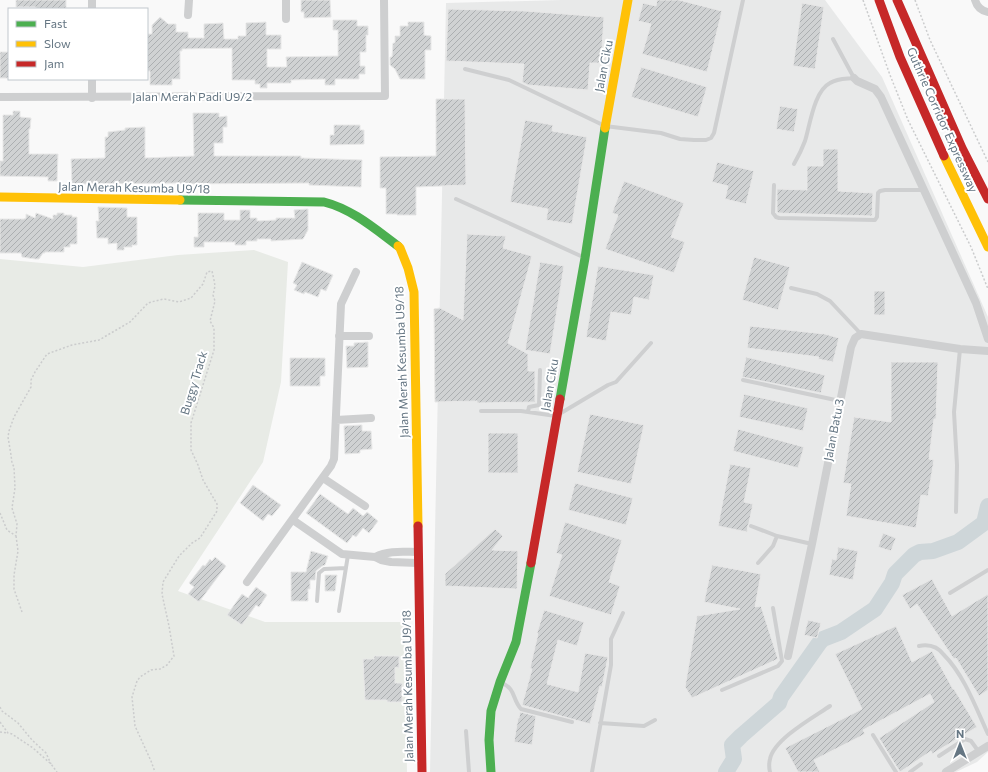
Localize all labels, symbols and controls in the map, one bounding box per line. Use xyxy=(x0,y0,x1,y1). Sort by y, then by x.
legend xyxy=(8,8,148,80)
text: Fast xyxy=(44,16,67,30)
text: Slow xyxy=(44,36,71,50)
street label: Jalan Ciku xyxy=(591,39,616,93)
street label: Guthrie Corridor Expressway xyxy=(905,45,981,194)
text: Jam xyxy=(44,56,64,71)
street label: Jalan Merah Padi U9/2 xyxy=(132,89,252,104)
street label: Jalan Merah Kesumba U9/18 xyxy=(58,179,210,196)
street label: Jalan Merah Kesumba U9/18 xyxy=(391,286,412,438)
street label: Buggy Track xyxy=(177,349,210,416)
street label: Jalan Ciku xyxy=(538,358,561,412)
street label: Jalan Batu 3 xyxy=(820,397,847,462)
street label: Jalan Merah Kesumba U9/18 xyxy=(399,610,416,762)
north arrow xyxy=(940,724,980,764)
text: N xyxy=(956,727,964,740)

